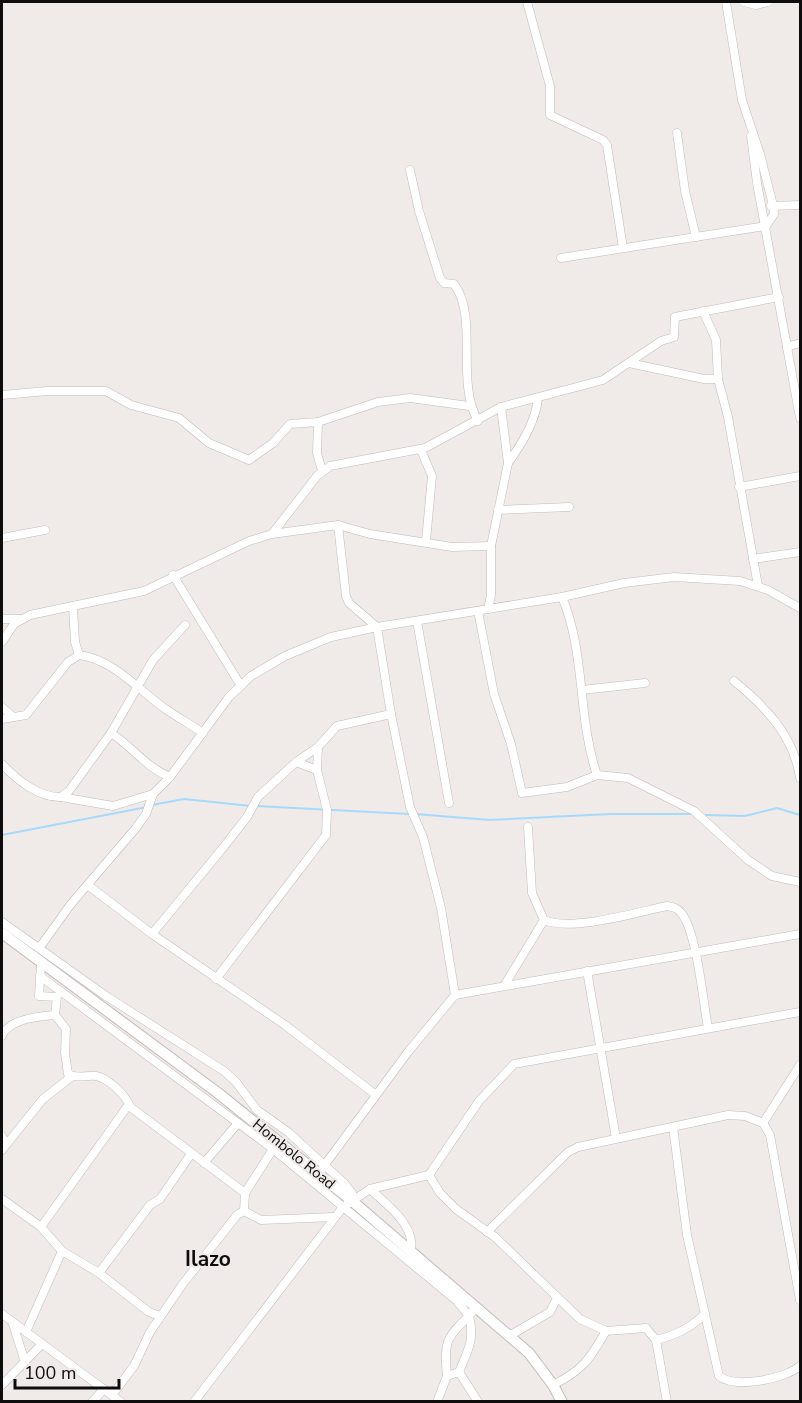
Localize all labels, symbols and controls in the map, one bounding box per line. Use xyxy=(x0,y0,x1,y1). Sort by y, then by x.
street label: Hombolo Road xyxy=(248,1114,340,1194)
district label: Ilazo xyxy=(185,1245,231,1273)
scale bar xyxy=(15,1352,118,1390)
text: 100 m xyxy=(24,1361,76,1385)

